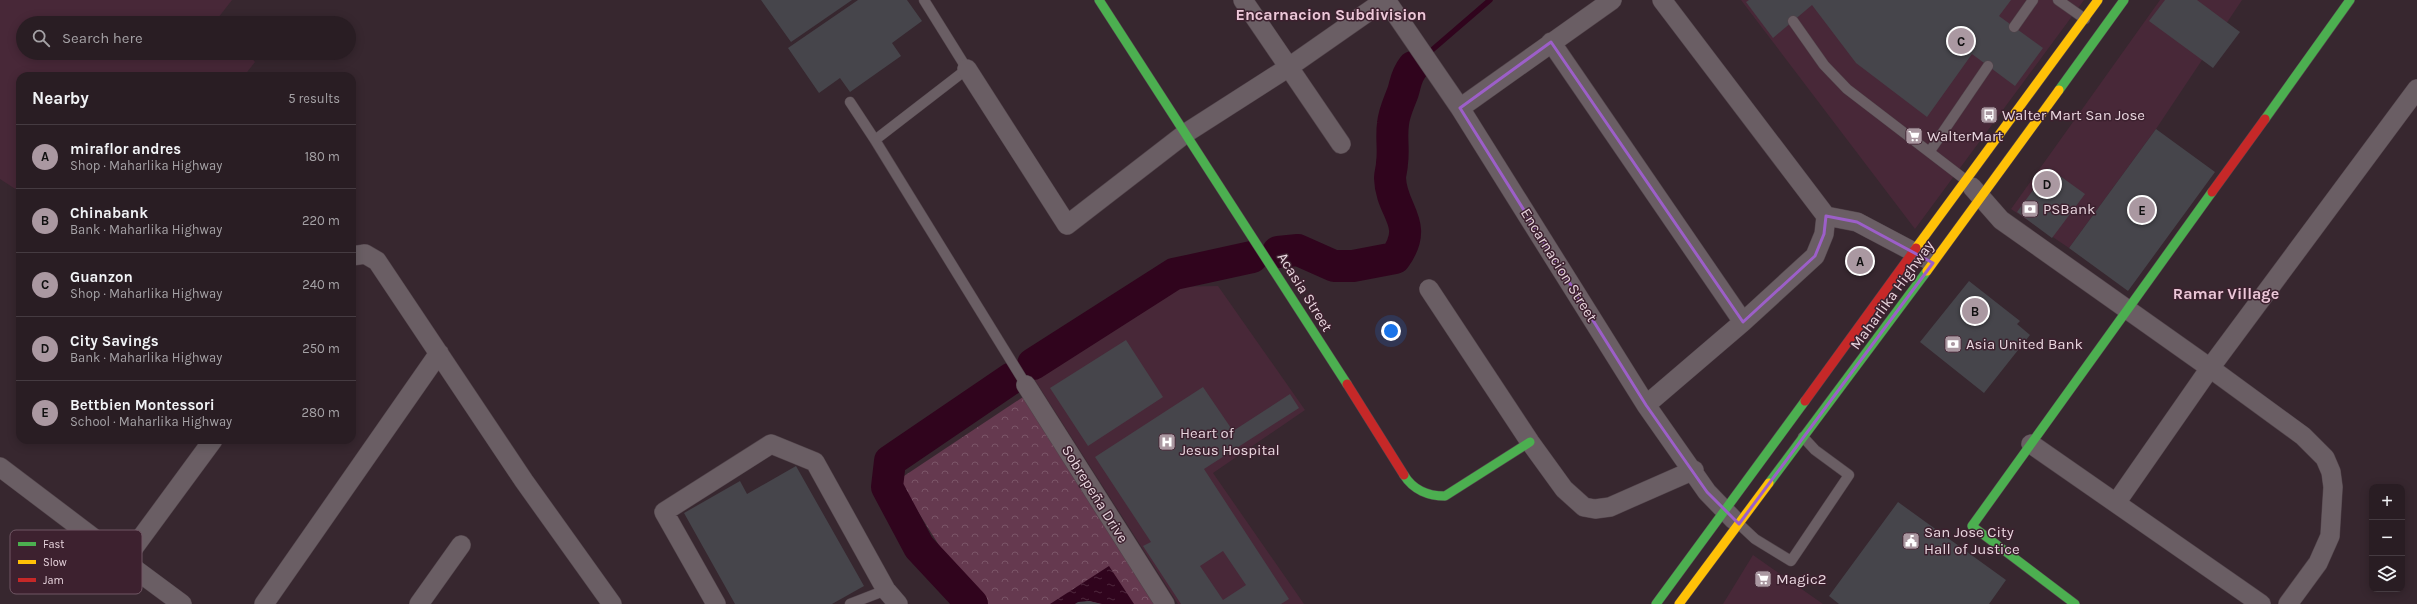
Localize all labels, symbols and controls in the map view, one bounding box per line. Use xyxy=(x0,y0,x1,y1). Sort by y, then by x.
district label: Encarnacion Subdivision xyxy=(1236,5,1426,24)
search box xyxy=(16,16,356,60)
pin: C xyxy=(1948,26,1974,56)
icon: search xyxy=(30,27,52,49)
text: Search here xyxy=(62,29,143,47)
text: Nearby xyxy=(32,88,89,108)
text: 5 results xyxy=(288,91,340,106)
bus stop icon: Walter Mart San Jose xyxy=(1979,105,1999,125)
place label: Walter Mart San Jose xyxy=(2002,106,2145,124)
supermarket icon: WalterMart xyxy=(1904,126,1924,146)
place label: WalterMart xyxy=(1927,127,2004,145)
text: miraflor andres xyxy=(70,140,181,158)
text: A xyxy=(41,149,49,164)
text: 180 m xyxy=(305,149,340,164)
text: Shop · Maharlika Highway xyxy=(70,158,222,173)
pin: D xyxy=(2034,169,2060,199)
pin: E xyxy=(2129,195,2155,225)
bank icon: PSBank xyxy=(2020,199,2040,219)
place label: PSBank xyxy=(2043,200,2095,218)
text: Chinabank xyxy=(70,204,148,222)
street label: Encarnacion Street xyxy=(1517,205,1601,325)
text: B xyxy=(41,213,49,228)
text: 220 m xyxy=(302,213,340,228)
text: Bank · Maharlika Highway xyxy=(70,222,222,237)
street label: Maharlika Highway xyxy=(1846,237,1938,353)
pin: A xyxy=(1847,246,1873,276)
street label: Acasia Street xyxy=(1274,249,1337,335)
text: Guanzon xyxy=(70,268,133,286)
text: C xyxy=(41,277,49,292)
text: 240 m xyxy=(302,277,340,292)
district label: Ramar Village xyxy=(2173,284,2279,303)
text: Shop · Maharlika Highway xyxy=(70,286,222,301)
pin: B xyxy=(1962,296,1988,326)
your location xyxy=(1381,321,1401,341)
text: City Savings xyxy=(70,332,159,350)
bank icon: Asia United Bank xyxy=(1943,334,1963,354)
place label: Asia United Bank xyxy=(1966,335,2083,353)
text: D xyxy=(41,341,49,356)
text: 250 m xyxy=(302,341,340,356)
text: Bank · Maharlika Highway xyxy=(70,350,222,365)
text: Bettbien Montessori xyxy=(70,396,215,414)
text: E xyxy=(41,405,49,420)
text: 280 m xyxy=(302,405,340,420)
text: School · Maharlika Highway xyxy=(70,414,232,429)
place label: Heart of Jesus Hospital xyxy=(1180,424,1280,459)
hospital icon: Heart of Jesus Hospital xyxy=(1157,432,1177,452)
street label: Sobrepeña Drive xyxy=(1058,442,1132,546)
map controls xyxy=(2369,484,2405,592)
button: + xyxy=(2369,484,2405,520)
button: − xyxy=(2369,520,2405,556)
place label: San Jose City Hall of Justice xyxy=(1924,523,2020,558)
legend xyxy=(10,530,142,594)
public building icon: San Jose City Hall of Justice xyxy=(1901,531,1921,551)
text: Fast xyxy=(43,538,64,551)
text: Slow xyxy=(43,556,67,569)
button: layers xyxy=(2369,556,2405,592)
supermarket icon: Magic2 xyxy=(1753,569,1773,589)
place label: Magic2 xyxy=(1776,570,1826,588)
text: Jam xyxy=(43,574,64,587)

